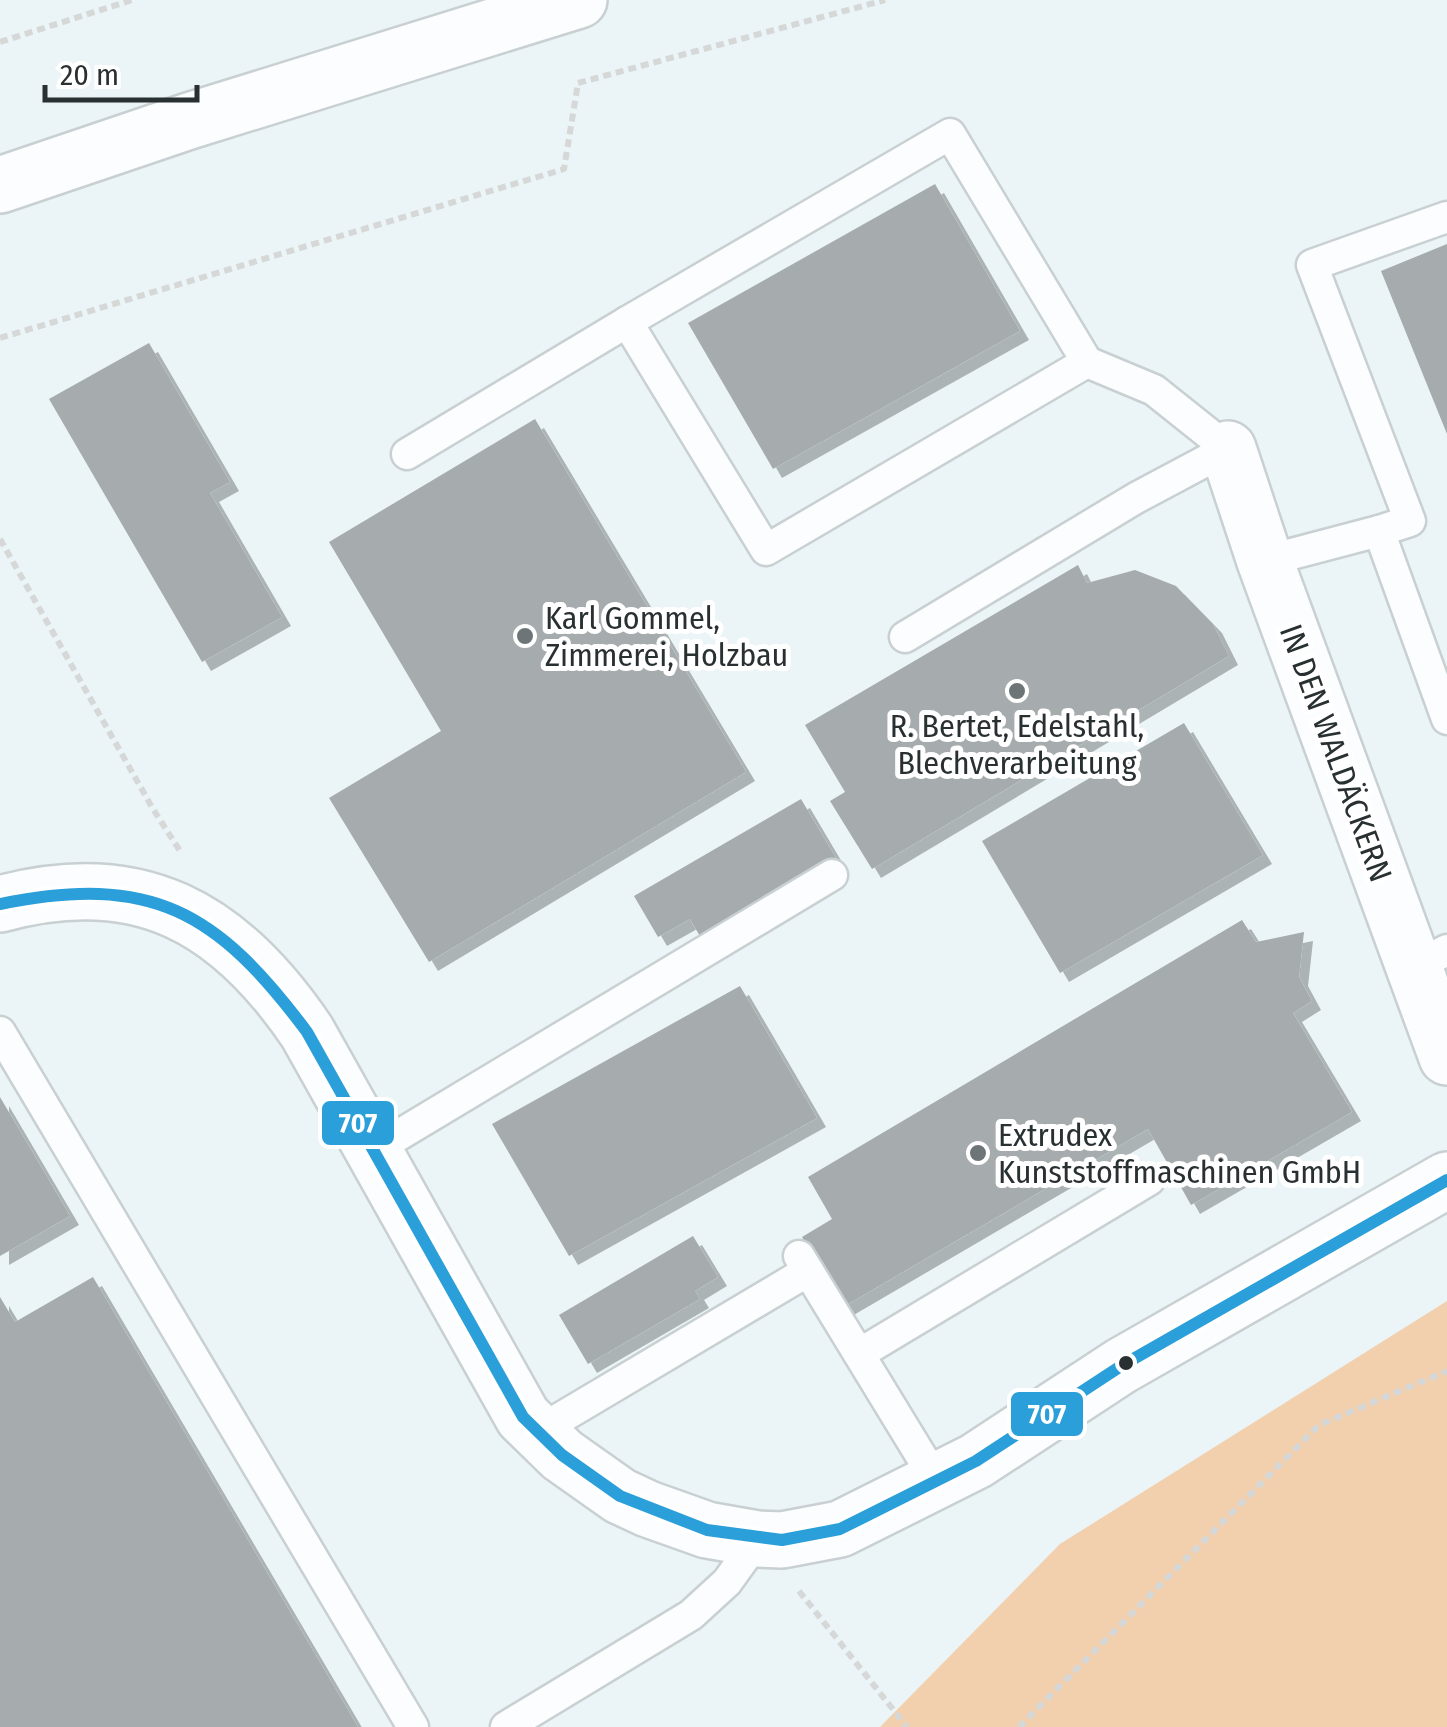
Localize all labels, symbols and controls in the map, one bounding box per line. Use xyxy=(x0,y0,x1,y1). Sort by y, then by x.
scale bar xyxy=(45,40,198,102)
text: 20 m xyxy=(60,57,119,93)
place label: Karl Gommel, Zimmerei, Holzbau xyxy=(545,599,788,674)
street label: IN DEN WALDÄCKERN xyxy=(1272,619,1400,887)
marker: Karl Gommel, Zimmerei, Holzbau xyxy=(514,625,536,647)
marker: R. Bertet, Edelstahl, Blechverarbeitung xyxy=(1006,680,1028,702)
place label: R. Bertet, Edelstahl, Blechverarbeitung xyxy=(890,707,1144,782)
line badge: 707 xyxy=(320,1099,396,1147)
text: 707 xyxy=(339,1107,377,1140)
place label: Extrudex Kunststoffmaschinen GmbH xyxy=(998,1116,1361,1191)
marker: Extrudex Kunststoffmaschinen GmbH xyxy=(967,1142,989,1164)
unlabelled marker xyxy=(1116,1353,1136,1373)
line badge: 707 xyxy=(1009,1390,1085,1438)
text: 707 xyxy=(1028,1398,1066,1431)

